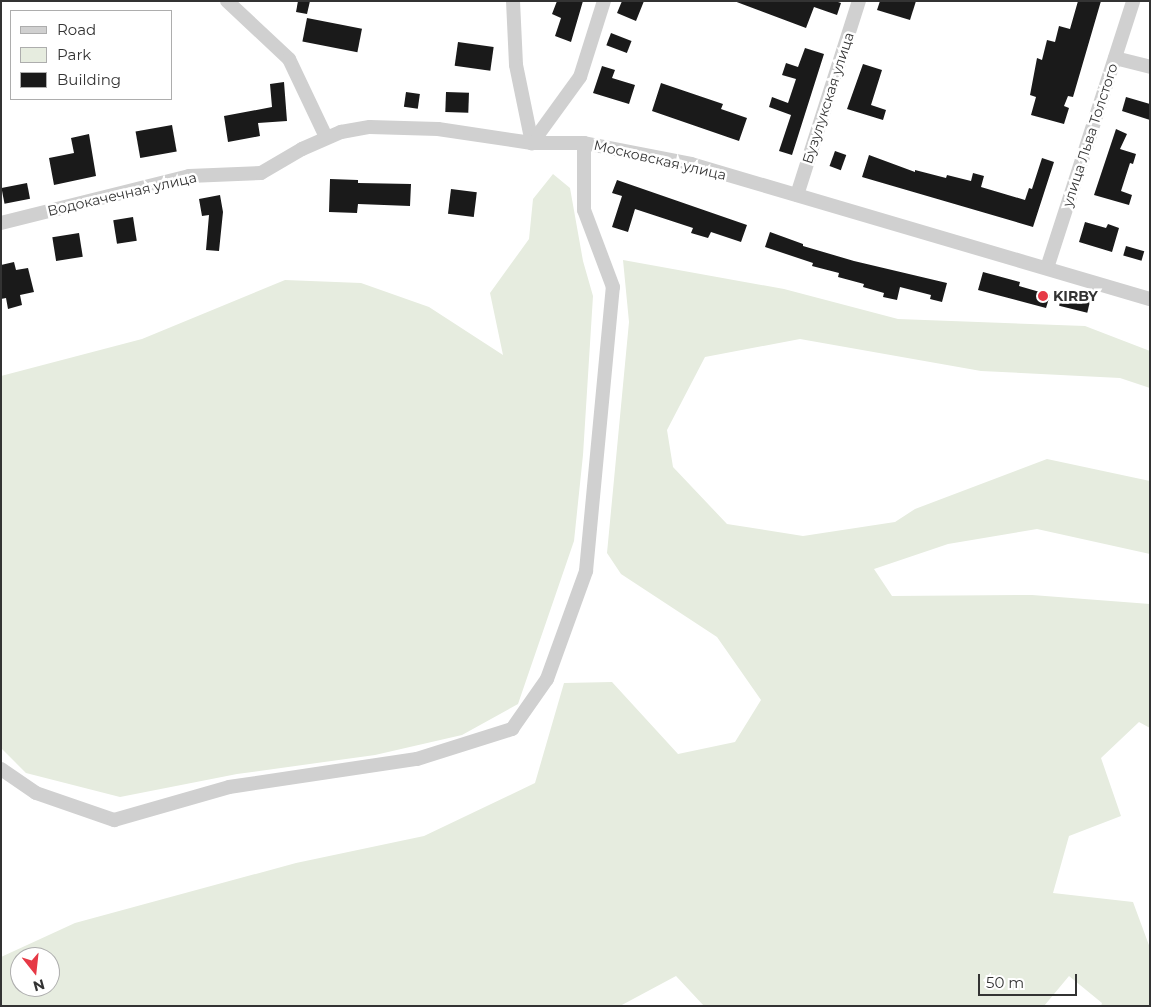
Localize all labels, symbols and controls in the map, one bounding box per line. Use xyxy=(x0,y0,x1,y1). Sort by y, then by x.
legend xyxy=(10,10,172,100)
text: Road xyxy=(57,20,96,39)
street label: Бузулукская улица xyxy=(799,30,857,166)
text: Park xyxy=(57,45,91,64)
street label: улица Льва Толстого xyxy=(1059,61,1121,209)
text: Building xyxy=(57,70,121,89)
street label: Московская улица xyxy=(592,137,728,183)
street label: Водокачечная улица xyxy=(46,169,198,219)
place label: KIRBY xyxy=(1053,288,1098,304)
marker: KIRBY xyxy=(1037,290,1049,302)
north arrow xyxy=(10,947,60,997)
scale bar xyxy=(981,964,1080,996)
text: 50 m xyxy=(986,973,1024,992)
text: N xyxy=(31,975,47,996)

